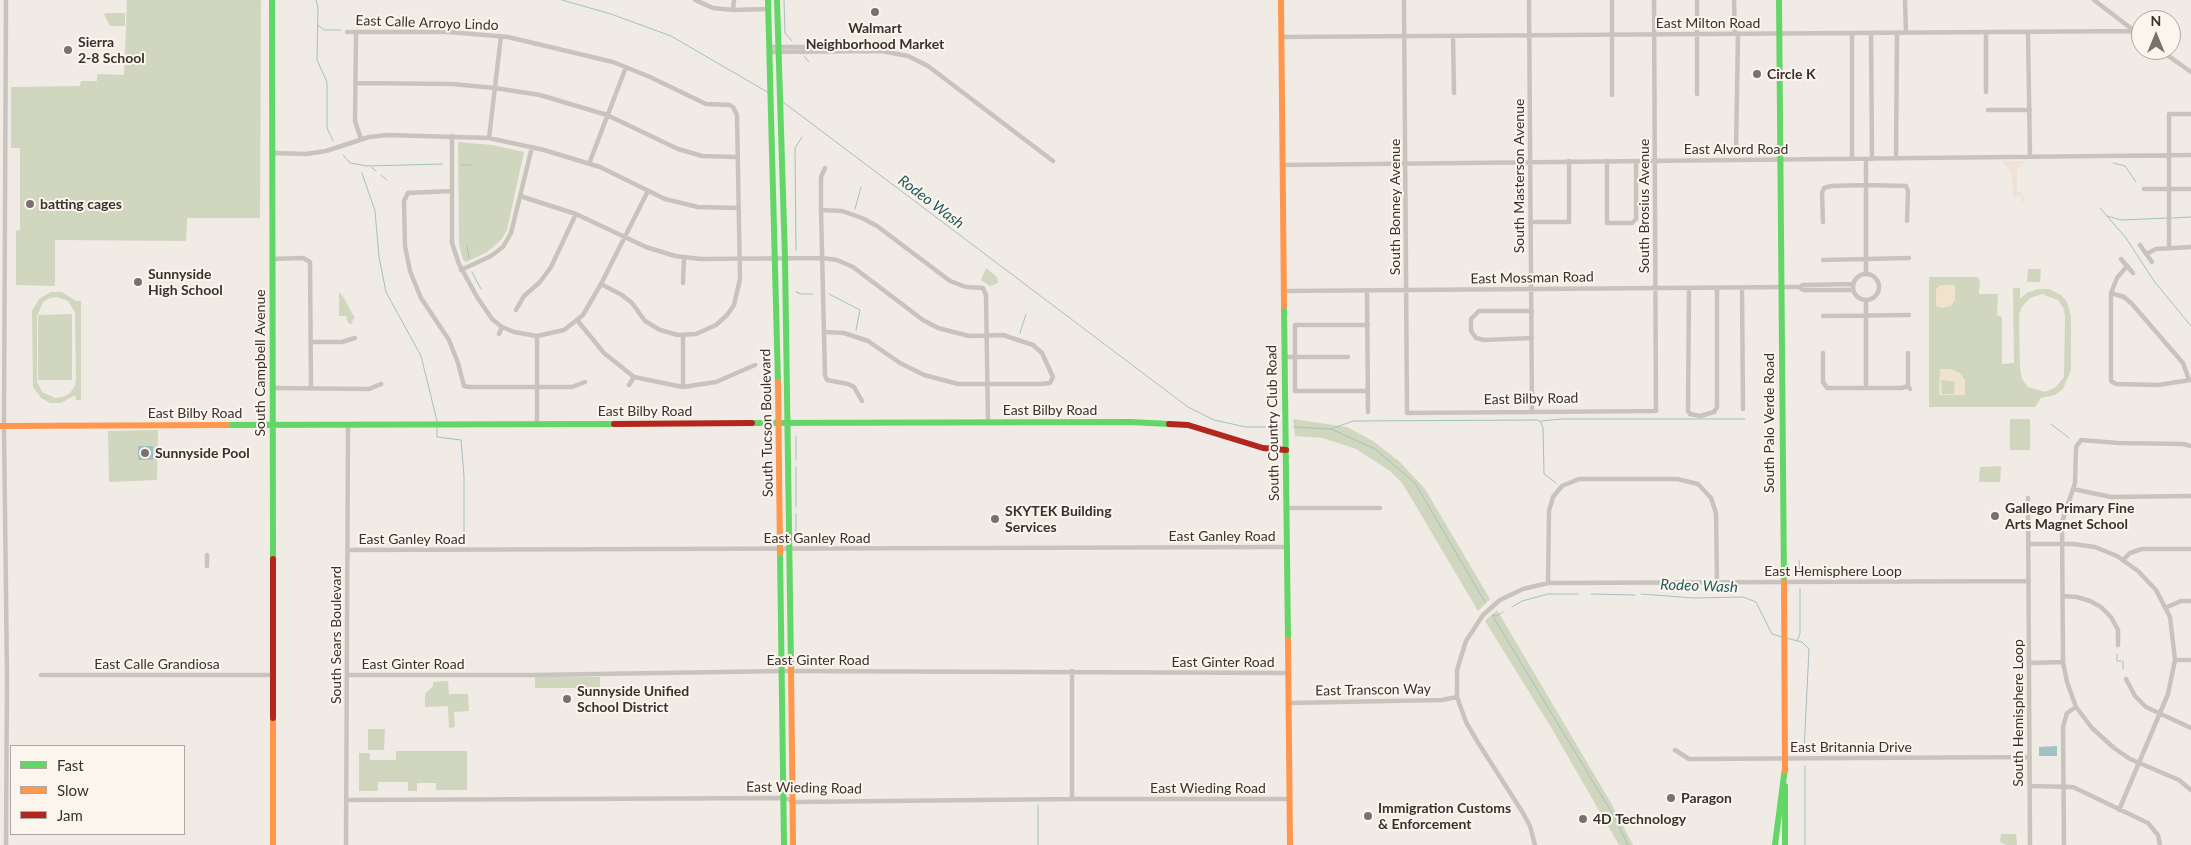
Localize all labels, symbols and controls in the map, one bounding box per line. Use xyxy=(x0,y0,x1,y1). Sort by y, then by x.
marker: Walmart Neighborhood Market xyxy=(869,6,881,18)
north arrow xyxy=(2131,10,2181,60)
street label: East Calle Arroyo Lindo xyxy=(355,12,499,34)
text: N xyxy=(2151,12,2161,29)
street label: East Milton Road xyxy=(1656,15,1760,31)
place label: Walmart Neighborhood Market xyxy=(806,20,944,52)
place label: Sierra 2-8 School xyxy=(78,34,145,66)
marker: Sierra 2-8 School xyxy=(62,44,74,56)
place label: Circle K xyxy=(1767,66,1816,82)
marker: Circle K xyxy=(1751,68,1763,80)
street label: South Masterson Avenue xyxy=(1511,99,1527,253)
street label: South Bonney Avenue xyxy=(1387,139,1403,275)
street label: South Brosius Avenue xyxy=(1636,139,1652,273)
street label: East Alvord Road xyxy=(1684,141,1788,157)
water label: Rodeo Wash xyxy=(895,171,967,233)
place label: batting cages xyxy=(40,196,122,212)
marker: batting cages xyxy=(24,198,36,210)
place label: Sunnyside High School xyxy=(148,266,223,298)
street label: East Mossman Road xyxy=(1470,269,1594,287)
marker: Sunnyside High School xyxy=(132,276,144,288)
street label: South Campbell Avenue xyxy=(252,289,268,437)
street label: South Country Club Road xyxy=(1263,345,1283,501)
street label: South Tucson Boulevard xyxy=(757,349,777,497)
street label: South Palo Verde Road xyxy=(1761,353,1777,493)
street label: East Bilby Road xyxy=(1484,390,1578,408)
street label: East Bilby Road xyxy=(1003,402,1097,418)
street label: East Bilby Road xyxy=(598,403,692,419)
street label: East Bilby Road xyxy=(148,405,242,421)
place label: Sunnyside Pool xyxy=(155,445,250,461)
marker: Sunnyside Pool xyxy=(139,447,151,459)
place label: Gallego Primary Fine Arts Magnet School xyxy=(2005,500,2134,532)
place label: SKYTEK Building Services xyxy=(1005,503,1112,536)
marker: Gallego Primary Fine Arts Magnet School xyxy=(1989,510,2001,522)
marker: SKYTEK Building Services xyxy=(989,513,1001,525)
street label: East Ganley Road xyxy=(1169,528,1275,544)
street label: East Ganley Road xyxy=(764,530,870,546)
street label: East Ganley Road xyxy=(359,531,465,547)
street label: East Hemisphere Loop xyxy=(1764,563,1902,579)
street label: South Sears Boulevard xyxy=(328,566,344,704)
water label: Rodeo Wash xyxy=(1660,576,1738,596)
street label: South Hemisphere Loop xyxy=(2010,639,2026,787)
street label: East Ginter Road xyxy=(767,652,869,668)
street label: East Ginter Road xyxy=(1172,654,1274,670)
street label: East Calle Grandiosa xyxy=(94,656,220,672)
street label: East Ginter Road xyxy=(362,656,464,672)
street label: East Transcon Way xyxy=(1315,681,1431,699)
place label: Sunnyside Unified School District xyxy=(577,683,689,716)
marker: Sunnyside Unified School District xyxy=(561,693,573,705)
street label: East Britannia Drive xyxy=(1790,739,1912,755)
legend xyxy=(10,745,185,835)
text: Fast xyxy=(57,756,84,774)
street label: East Wieding Road xyxy=(746,779,862,797)
street label: East Wieding Road xyxy=(1150,780,1266,796)
text: Slow xyxy=(57,781,89,799)
place label: Paragon xyxy=(1681,790,1732,806)
marker: Paragon xyxy=(1665,792,1677,804)
place label: Immigration Customs & Enforcement xyxy=(1378,800,1511,832)
text: Jam xyxy=(57,806,83,824)
marker: Immigration Customs & Enforcement xyxy=(1362,810,1374,822)
place label: 4D Technology xyxy=(1593,811,1686,827)
marker: 4D Technology xyxy=(1577,813,1589,825)

